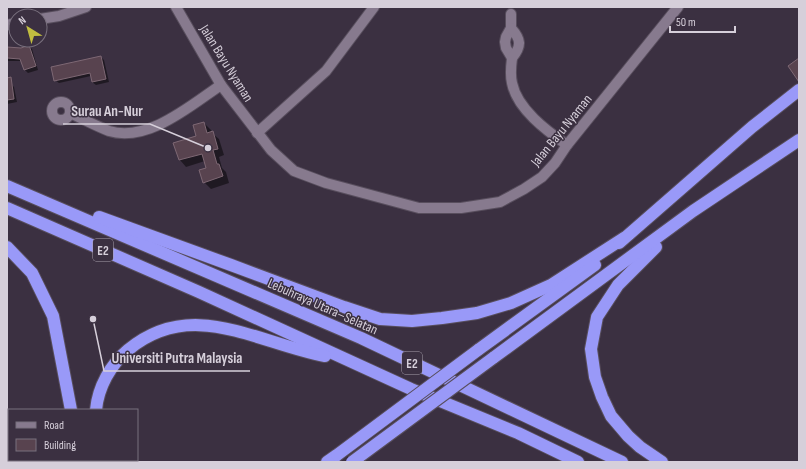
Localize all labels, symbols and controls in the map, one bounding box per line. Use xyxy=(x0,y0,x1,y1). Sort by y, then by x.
north arrow xyxy=(8,8,48,48)
scale bar xyxy=(670,8,735,34)
text: N xyxy=(16,13,29,27)
text: 50 m xyxy=(676,15,696,30)
street label: Jalan Bayu Nyaman xyxy=(196,21,257,105)
street label: Jalan Bayu Nyaman xyxy=(527,91,596,170)
callout: Surau An-Nur xyxy=(63,97,150,124)
text: Surau An-Nur xyxy=(71,102,143,121)
road number: E2 xyxy=(93,239,113,261)
street label: Lebuhraya Utara–Selatan xyxy=(265,275,381,338)
callout: Universiti Putra Malaysia xyxy=(104,344,250,371)
text: Universiti Putra Malaysia xyxy=(112,349,242,368)
road number: E2 xyxy=(402,352,422,374)
legend xyxy=(8,409,138,461)
text: Road xyxy=(44,418,64,433)
text: Building xyxy=(44,438,76,453)

